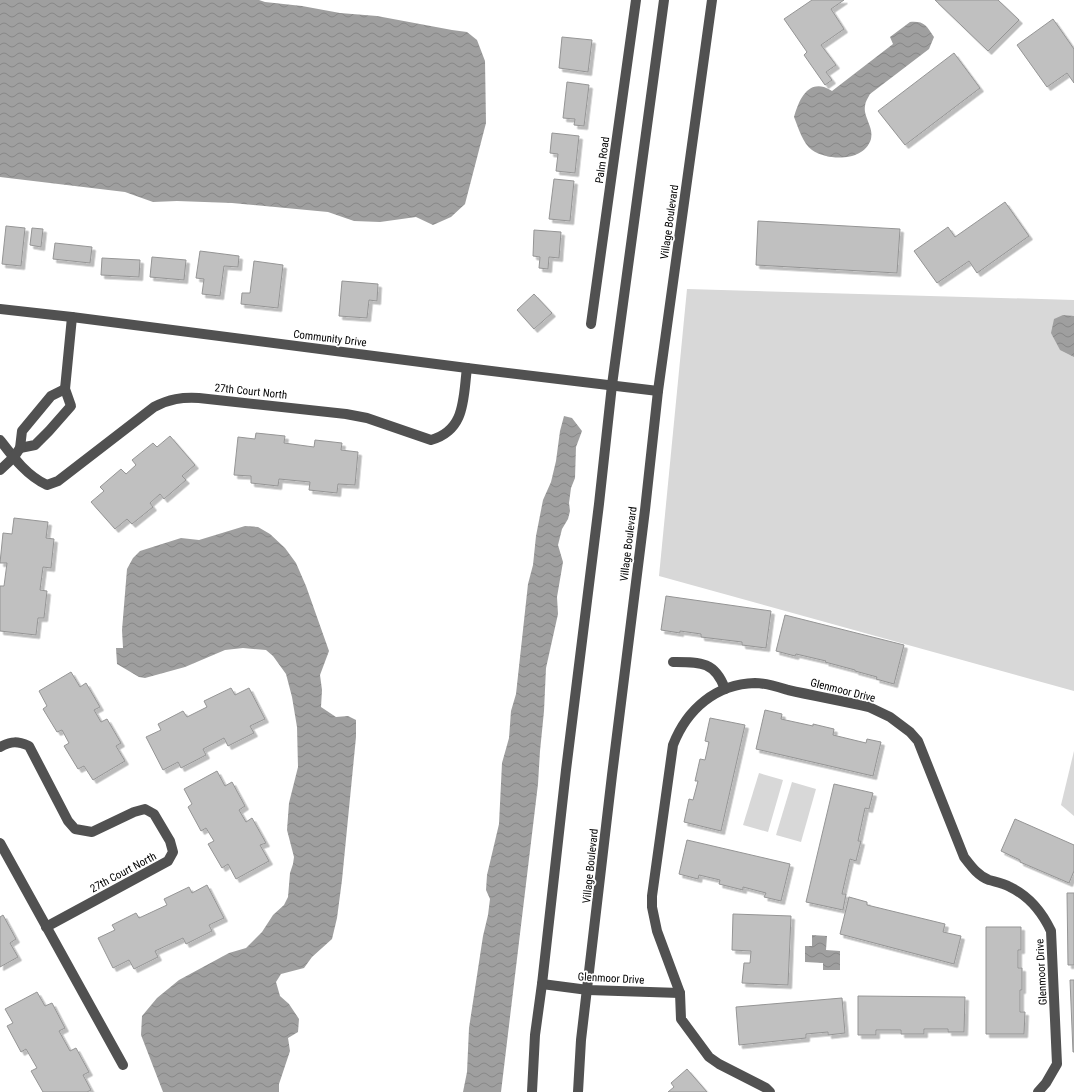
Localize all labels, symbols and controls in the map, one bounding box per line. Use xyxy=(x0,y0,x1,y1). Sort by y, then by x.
street label: Palm Road xyxy=(593,136,612,184)
street label: Village Boulevard xyxy=(658,184,681,260)
street label: Community Drive xyxy=(293,328,367,349)
street label: 27th Court North xyxy=(214,381,288,402)
street label: Village Boulevard xyxy=(617,506,640,582)
street label: Glenmoor Drive xyxy=(809,676,877,705)
street label: Village Boulevard xyxy=(580,828,601,904)
street label: 27th Court North xyxy=(88,850,158,895)
street label: Glenmoor Drive xyxy=(1033,938,1050,1006)
street label: Glenmoor Drive xyxy=(577,970,645,987)

